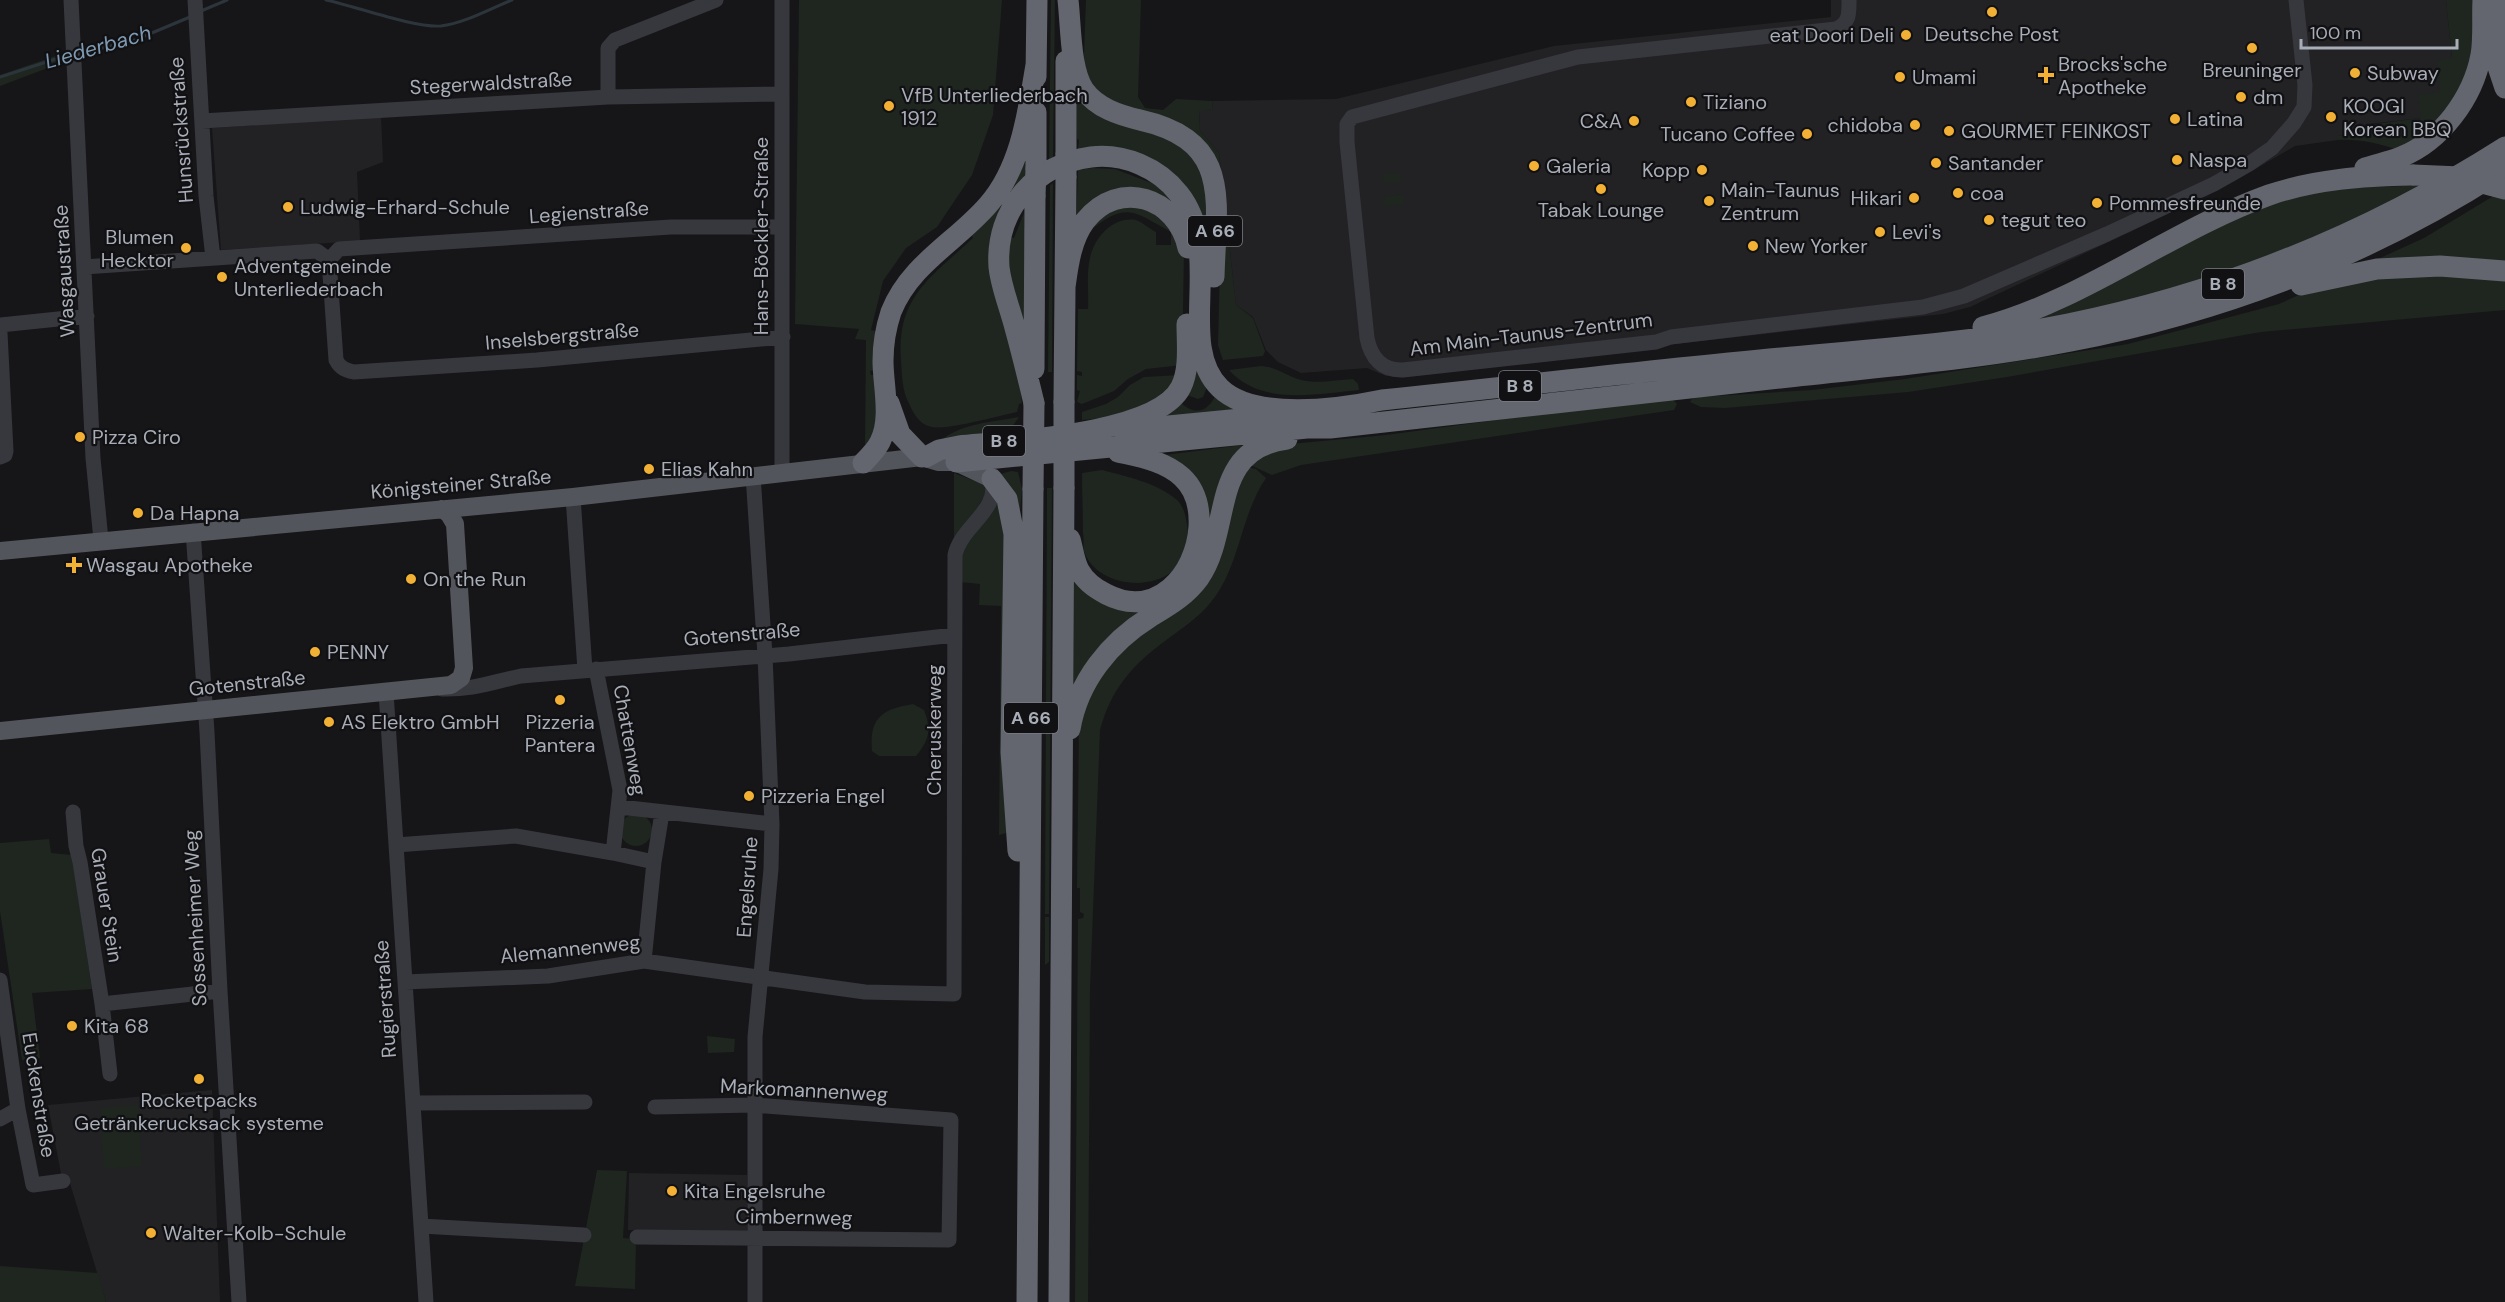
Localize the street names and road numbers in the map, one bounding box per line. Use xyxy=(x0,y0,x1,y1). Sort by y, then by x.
street label: Hunsrückstraße xyxy=(163,56,199,204)
street label: Stegerwaldstraße xyxy=(409,66,573,100)
street label: Hans-Böckler-Straße xyxy=(748,137,774,335)
street label: Legienstraße xyxy=(528,195,650,229)
street label: Wasgaustraße xyxy=(48,204,80,338)
road number: A 66 xyxy=(1188,216,1242,246)
road number: B 8 xyxy=(2202,269,2244,299)
street label: Am Main-Taunus-Zentrum xyxy=(1408,306,1654,362)
street label: Inselsbergstraße xyxy=(484,316,640,356)
road number: B 8 xyxy=(1499,371,1541,401)
road number: B 8 xyxy=(983,426,1025,456)
street label: Königsteiner Straße xyxy=(370,463,552,505)
street label: Gotenstraße xyxy=(683,616,801,652)
street label: Gotenstraße xyxy=(187,664,307,702)
street label: Cheruskerweg xyxy=(921,664,947,796)
street label: Chattenweg xyxy=(607,683,653,797)
road number: A 66 xyxy=(1004,703,1058,733)
street label: Sossenheimer Weg xyxy=(177,829,213,1007)
street label: Engelsruhe xyxy=(731,836,763,938)
street label: Grauer Stein xyxy=(85,846,129,964)
street label: Alemannenweg xyxy=(499,929,641,969)
street label: Rugierstraße xyxy=(368,939,402,1059)
street label: Euckenstraße xyxy=(16,1031,62,1159)
street label: Markomannenweg xyxy=(719,1073,889,1107)
street label: Cimbernweg xyxy=(735,1203,853,1231)

